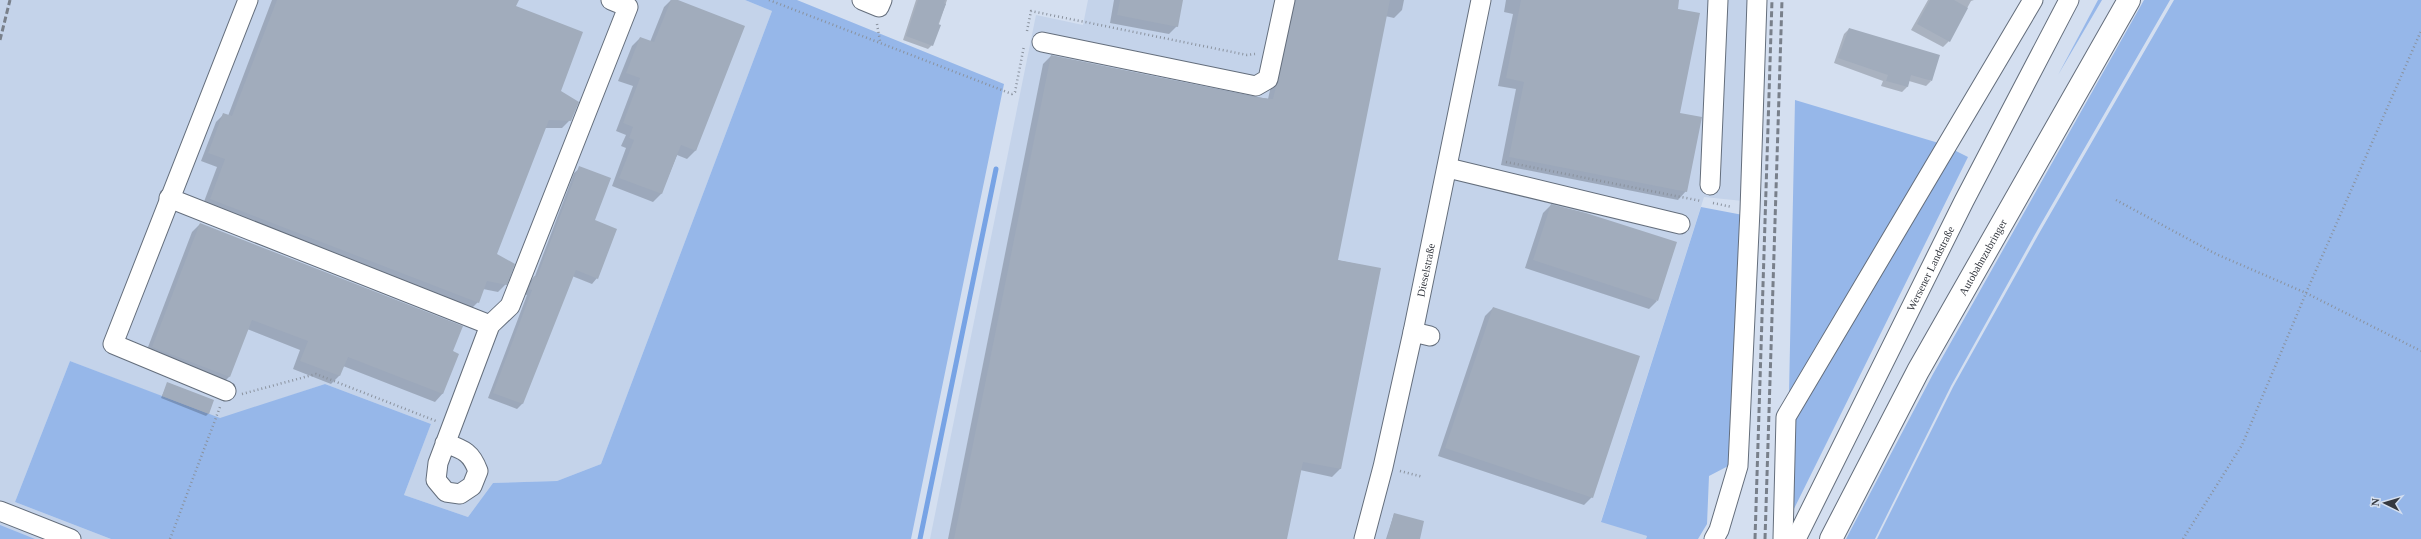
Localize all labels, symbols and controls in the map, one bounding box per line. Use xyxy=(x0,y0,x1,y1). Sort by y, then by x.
street label: Autobahnzubringer xyxy=(1956,217,2009,297)
street label: Wersener Landstraße xyxy=(1904,224,1957,313)
street label: Dieselstraße xyxy=(1414,242,1437,298)
north arrow xyxy=(2365,483,2405,523)
text: N xyxy=(2369,498,2381,507)

